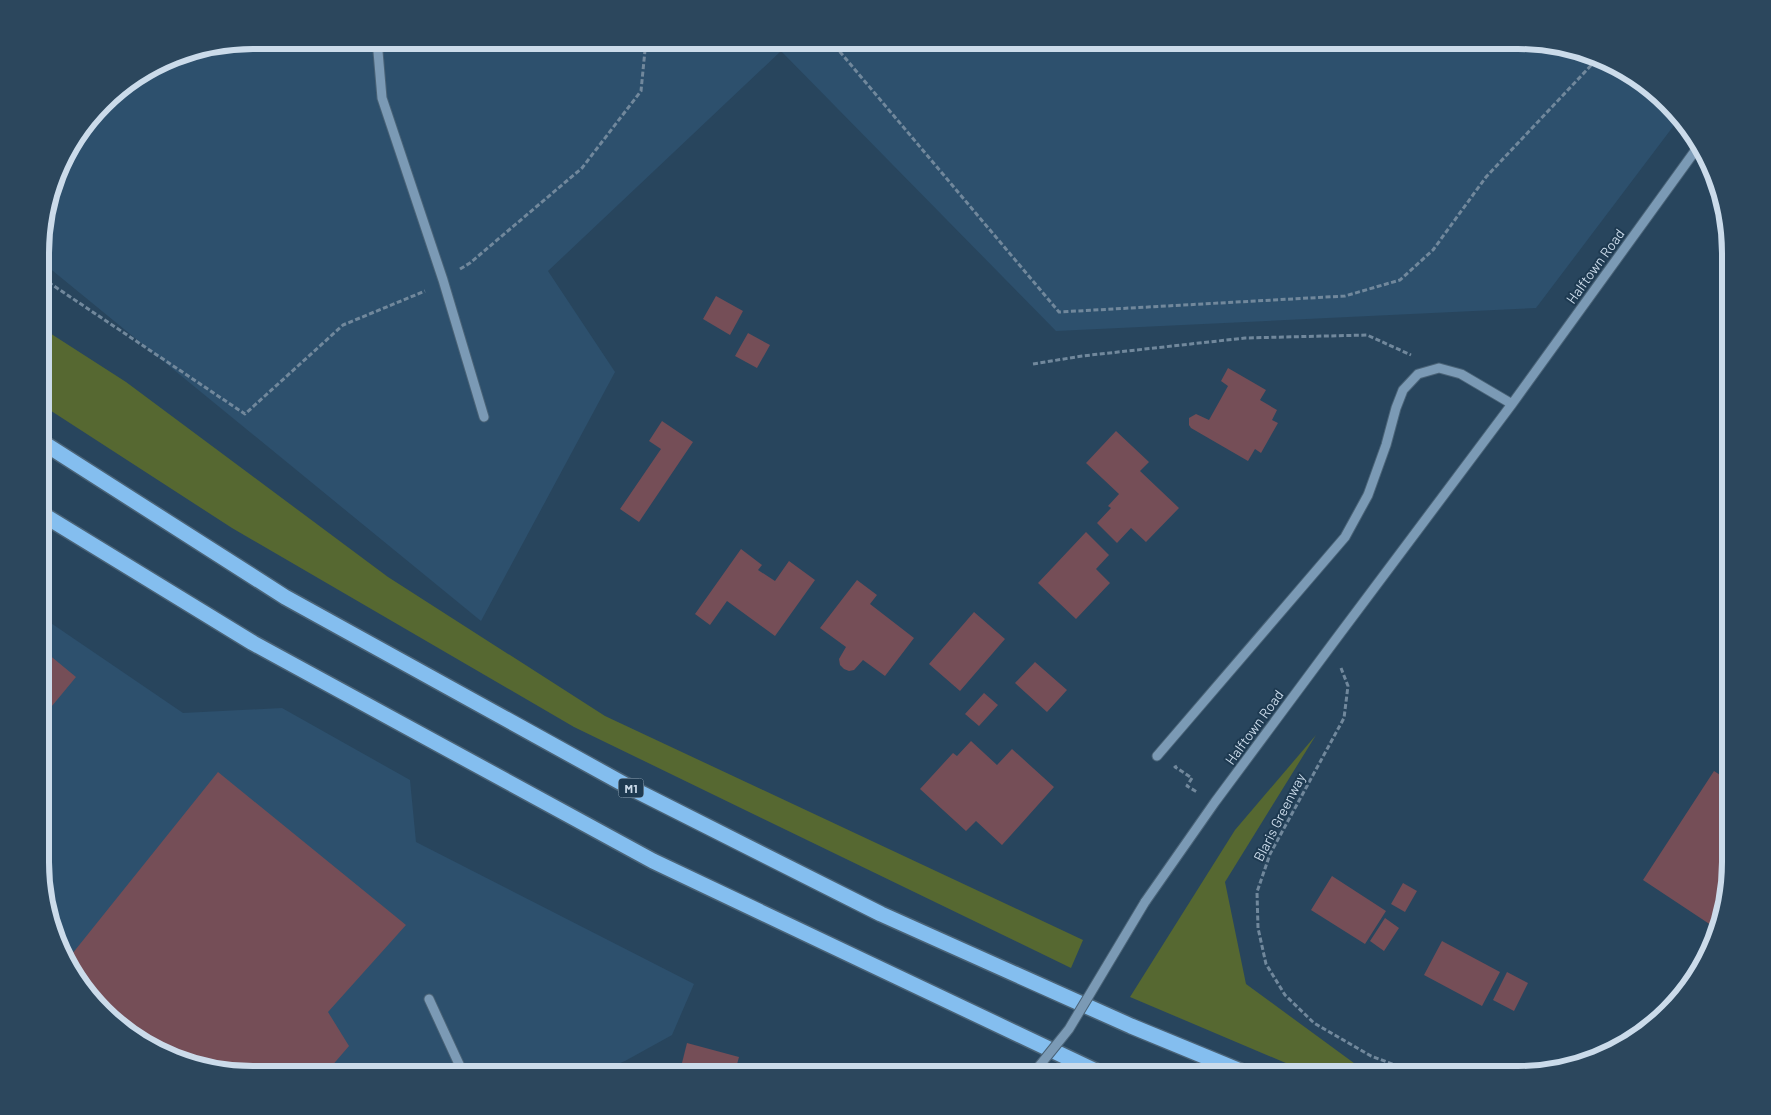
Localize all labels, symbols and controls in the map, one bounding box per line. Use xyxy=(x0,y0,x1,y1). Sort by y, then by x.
street label: Halftown Road xyxy=(1562,225,1628,307)
street label: Halftown Road xyxy=(1221,686,1287,768)
street label: Blaris Greenway xyxy=(1249,770,1309,864)
road number: M1 xyxy=(618,778,644,798)

